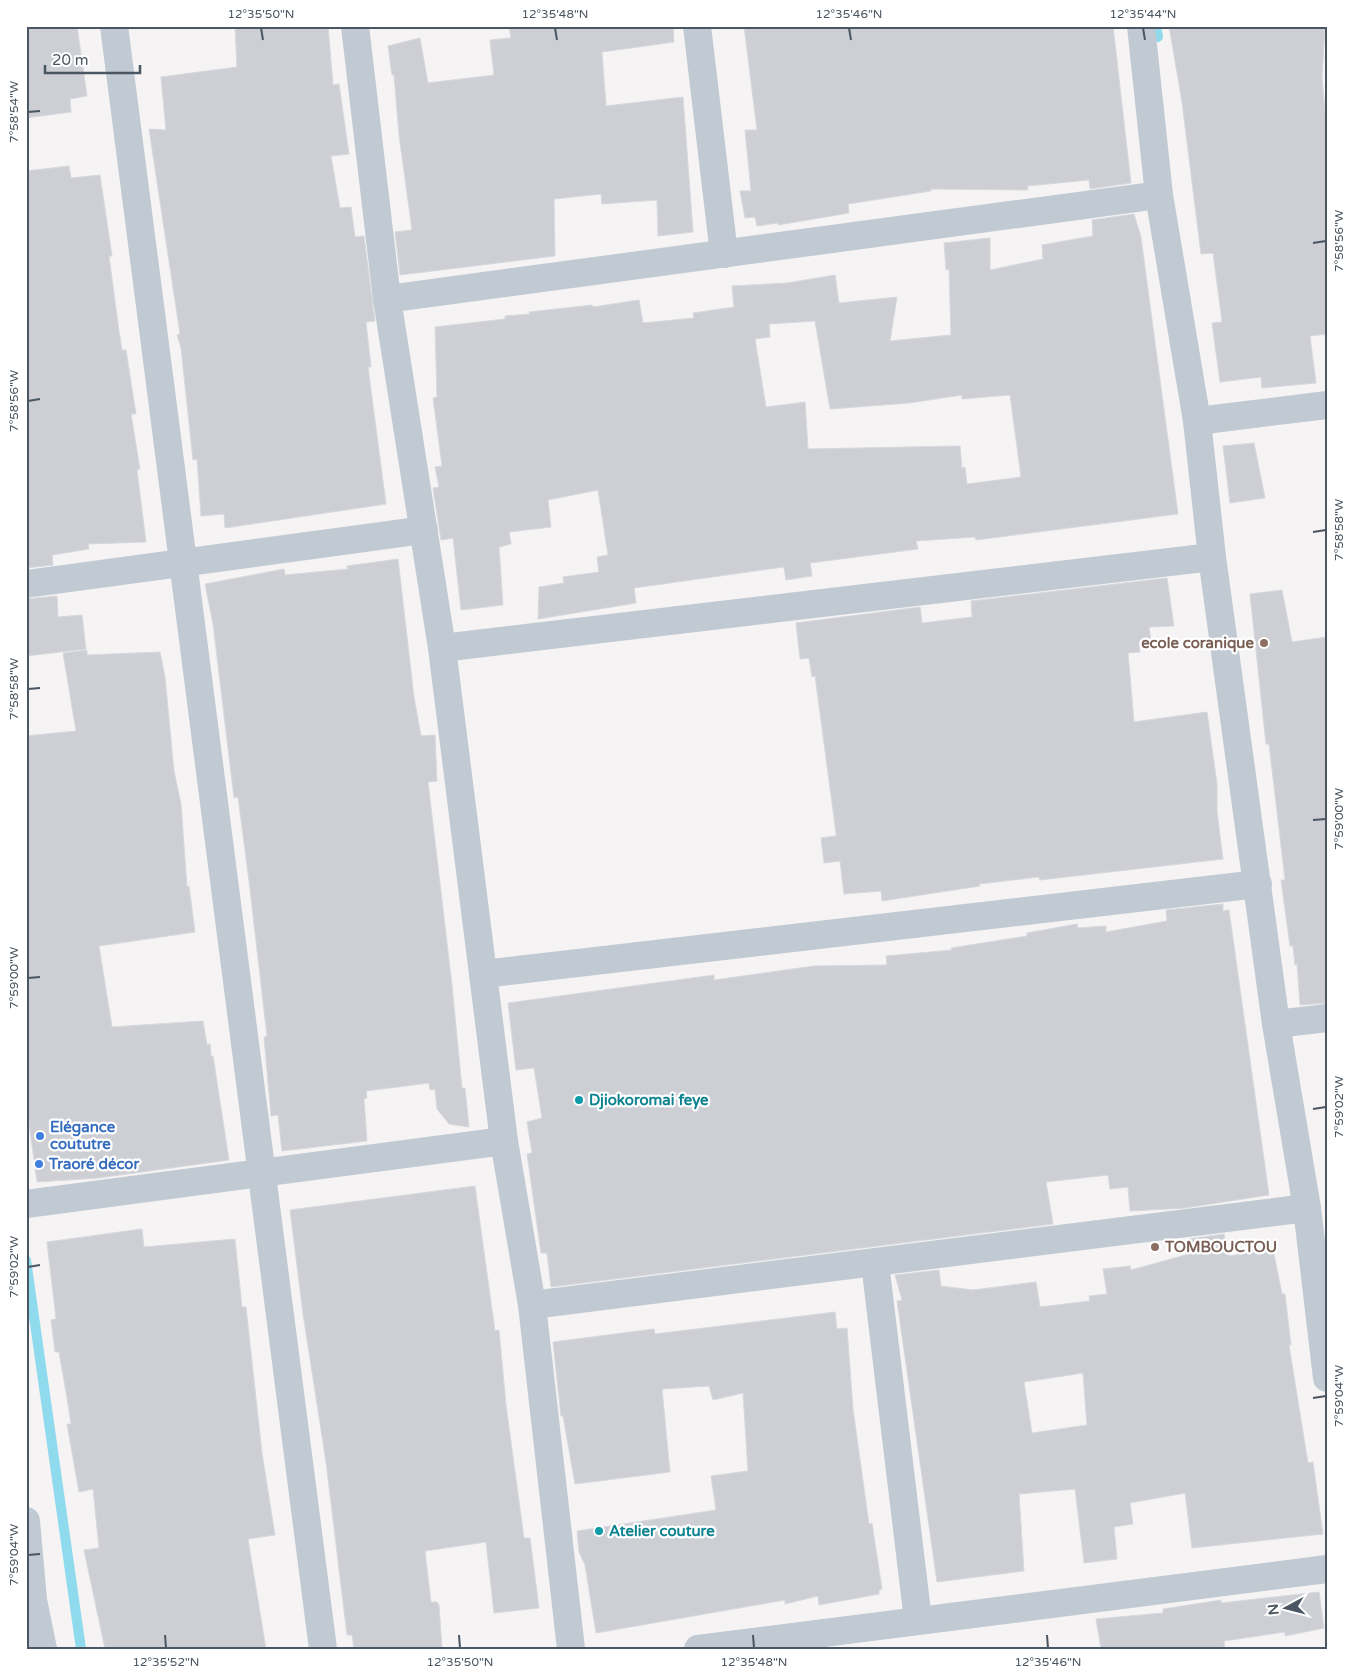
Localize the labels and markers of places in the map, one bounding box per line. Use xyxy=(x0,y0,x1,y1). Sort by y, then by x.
place label: ecole coranique xyxy=(1141,634,1254,653)
marker: ecole coranique xyxy=(1258,637,1270,649)
place label: Djiokoromai feye xyxy=(589,1091,709,1110)
marker: Djiokoromai feye xyxy=(573,1094,585,1106)
place label: Elégance coututre xyxy=(50,1118,116,1153)
marker: Elégance coututre xyxy=(34,1130,46,1142)
place label: Traoré décor xyxy=(48,1155,139,1173)
marker: Traoré décor xyxy=(33,1158,45,1170)
place label: TOMBOUCTOU xyxy=(1164,1238,1277,1256)
marker: TOMBOUCTOU xyxy=(1149,1241,1161,1253)
place label: Atelier couture xyxy=(609,1522,715,1540)
marker: Atelier couture xyxy=(593,1525,605,1537)

